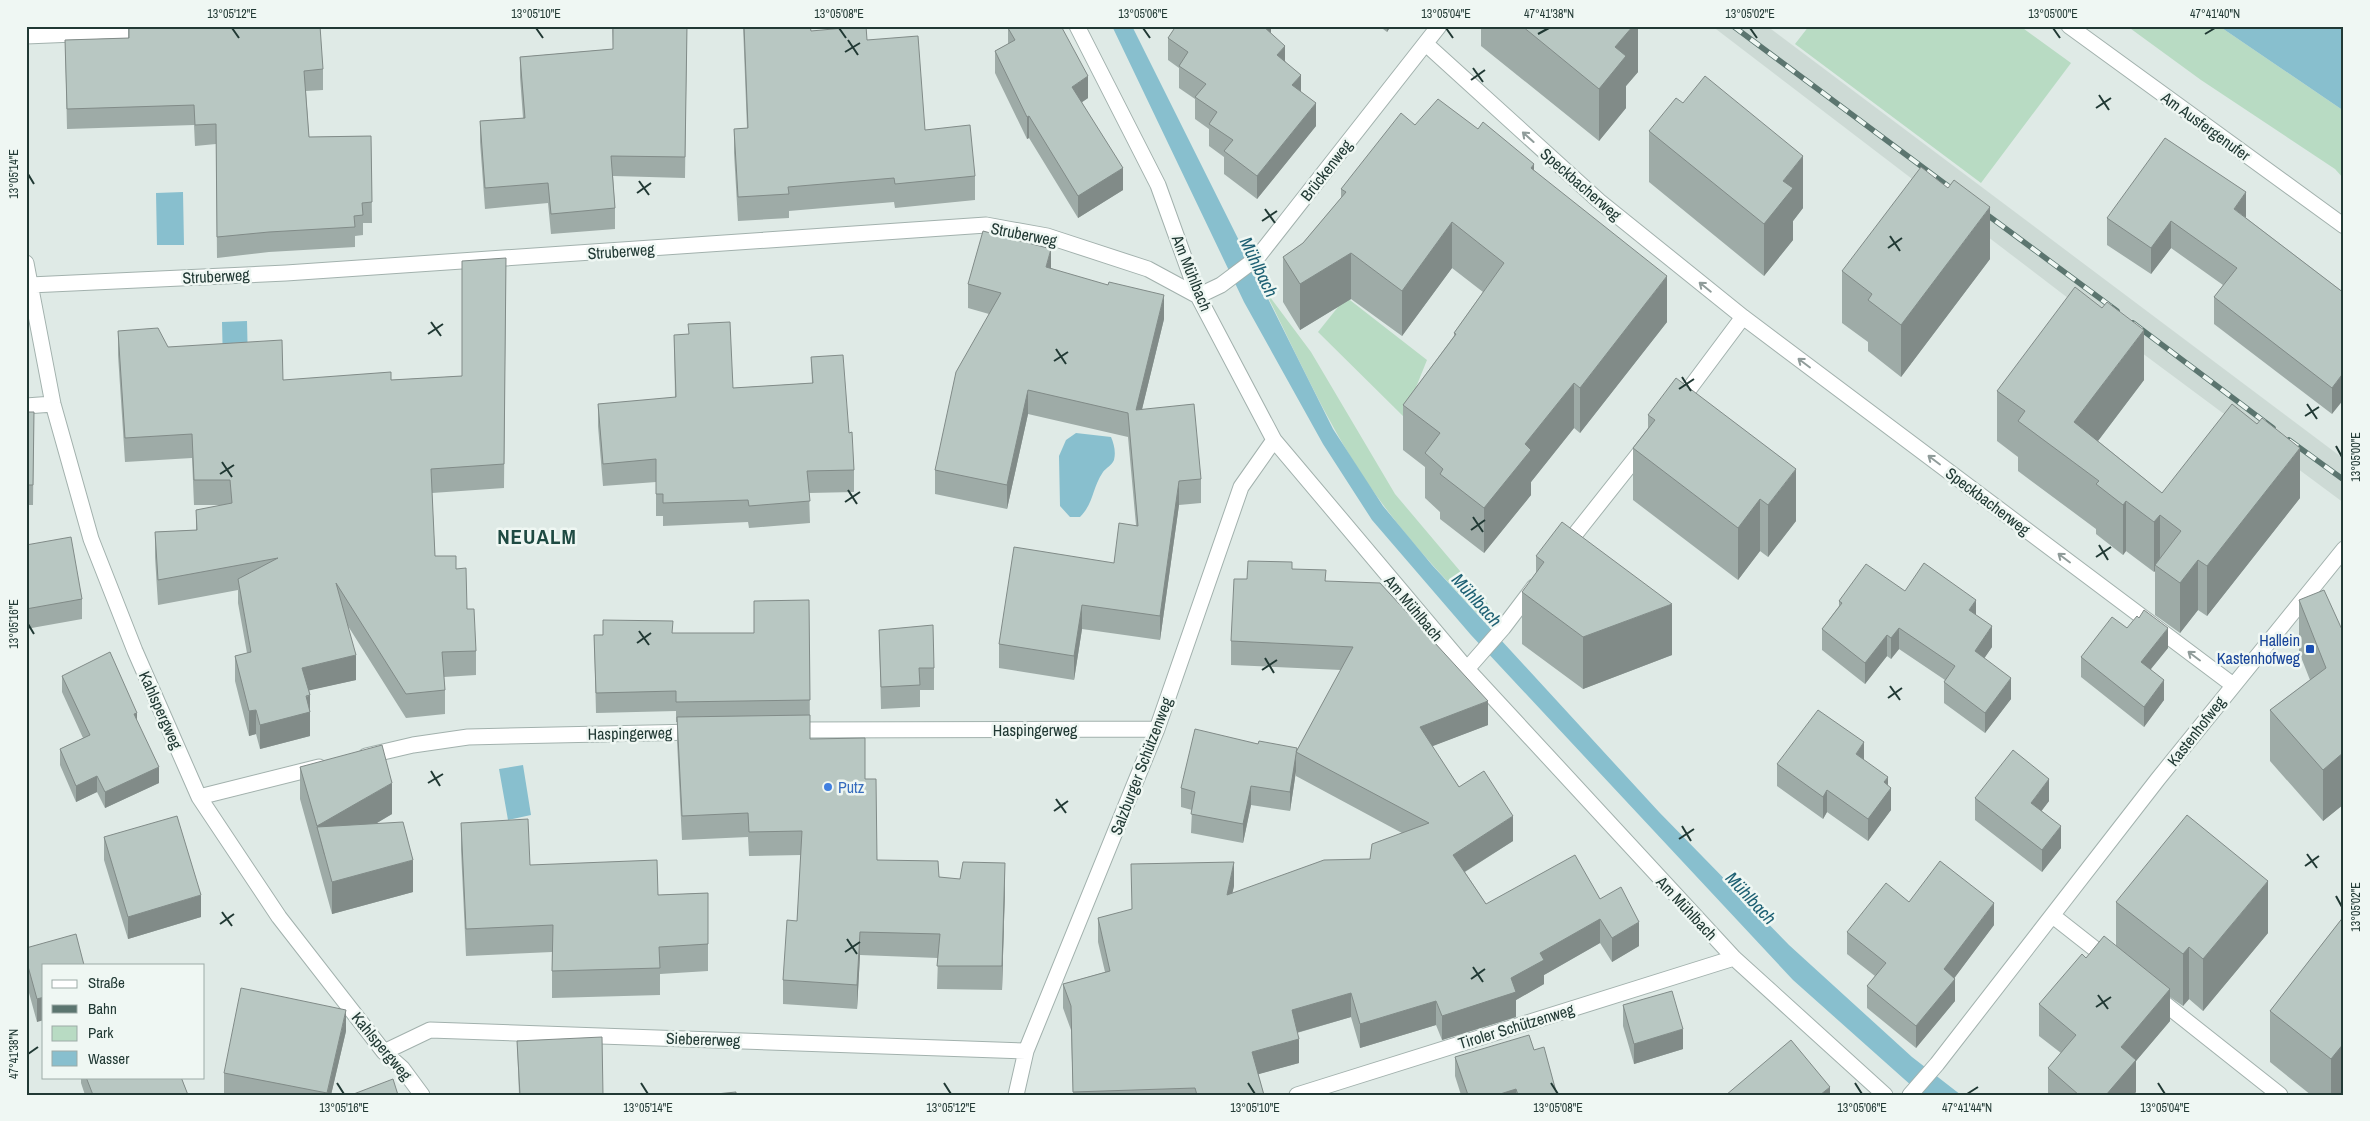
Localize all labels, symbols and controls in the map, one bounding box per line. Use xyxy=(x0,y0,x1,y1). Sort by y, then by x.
text: 13°05'12"E xyxy=(207,6,257,22)
text: 13°05'10"E xyxy=(511,6,561,22)
text: 13°05'08"E xyxy=(814,6,864,22)
text: 13°05'06"E xyxy=(1118,6,1168,22)
text: 13°05'04"E xyxy=(1421,6,1471,22)
text: 47°41'38"N xyxy=(1524,6,1574,22)
text: 13°05'02"E xyxy=(1725,6,1775,22)
text: 13°05'00"E xyxy=(2028,6,2078,22)
text: 47°41'40"N xyxy=(2190,6,2240,22)
street label: Am Ausfergenufer xyxy=(2156,86,2255,166)
one-way arrow xyxy=(1521,131,1534,143)
street label: Brückenweg xyxy=(1295,134,1357,205)
street label: Speckbacherweg xyxy=(1536,143,1627,226)
text: 13°05'14"E xyxy=(6,149,22,199)
street label: Struberweg xyxy=(989,217,1060,251)
street label: Am Mühlbach xyxy=(1166,231,1217,314)
water label: Mühlbach xyxy=(1234,233,1284,301)
street label: Struberweg xyxy=(587,238,656,264)
street label: Struberweg xyxy=(182,263,251,289)
one-way arrow xyxy=(1699,281,1712,292)
one-way arrow xyxy=(1797,358,1811,368)
text: 13°05'00"E xyxy=(2348,432,2364,482)
one-way arrow xyxy=(1928,455,1941,466)
street label: Speckbacherweg xyxy=(1941,462,2035,540)
district label: NEUALM xyxy=(497,522,577,551)
one-way arrow xyxy=(2057,553,2071,563)
water label: Mühlbach xyxy=(1446,568,1508,632)
street label: Am Mühlbach xyxy=(1379,569,1448,646)
text: 13°05'16"E xyxy=(6,599,22,649)
place label: Hallein Kastenhofweg xyxy=(2217,629,2301,669)
marker: Hallein Kastenhofweg xyxy=(2304,643,2316,655)
one-way arrow xyxy=(2187,651,2201,661)
street label: Kahlspergweg xyxy=(134,668,188,753)
street label: Kastenhofweg xyxy=(2162,691,2231,771)
street label: Salzburger Schützenweg xyxy=(1105,693,1178,838)
street label: Haspingerweg xyxy=(993,719,1078,741)
street label: Haspingerweg xyxy=(588,721,673,745)
place label: Putz xyxy=(838,776,865,798)
marker: Putz xyxy=(822,781,834,793)
water label: Mühlbach xyxy=(1720,866,1782,930)
street label: Am Mühlbach xyxy=(1651,870,1722,945)
text: 13°05'02"E xyxy=(2348,882,2364,932)
legend xyxy=(42,964,205,1078)
text: Straße xyxy=(88,972,125,993)
text: Bahn xyxy=(88,998,117,1019)
street label: Tiroler Schützenweg xyxy=(1455,998,1577,1054)
street label: Kahlspergweg xyxy=(347,1007,418,1085)
text: Park xyxy=(88,1022,114,1043)
street label: Siebererweg xyxy=(665,1027,741,1051)
text: 47°41'38"N xyxy=(6,1029,22,1079)
text: Wasser xyxy=(88,1048,129,1069)
text: 13°05'16"E xyxy=(319,1100,369,1116)
text: 13°05'14"E xyxy=(623,1100,673,1116)
text: 13°05'12"E xyxy=(926,1100,976,1116)
text: 13°05'10"E xyxy=(1230,1100,1280,1116)
text: 13°05'08"E xyxy=(1533,1100,1583,1116)
text: 13°05'06"E xyxy=(1837,1100,1887,1116)
text: 47°41'44"N xyxy=(1942,1100,1992,1116)
text: 13°05'04"E xyxy=(2140,1100,2190,1116)

